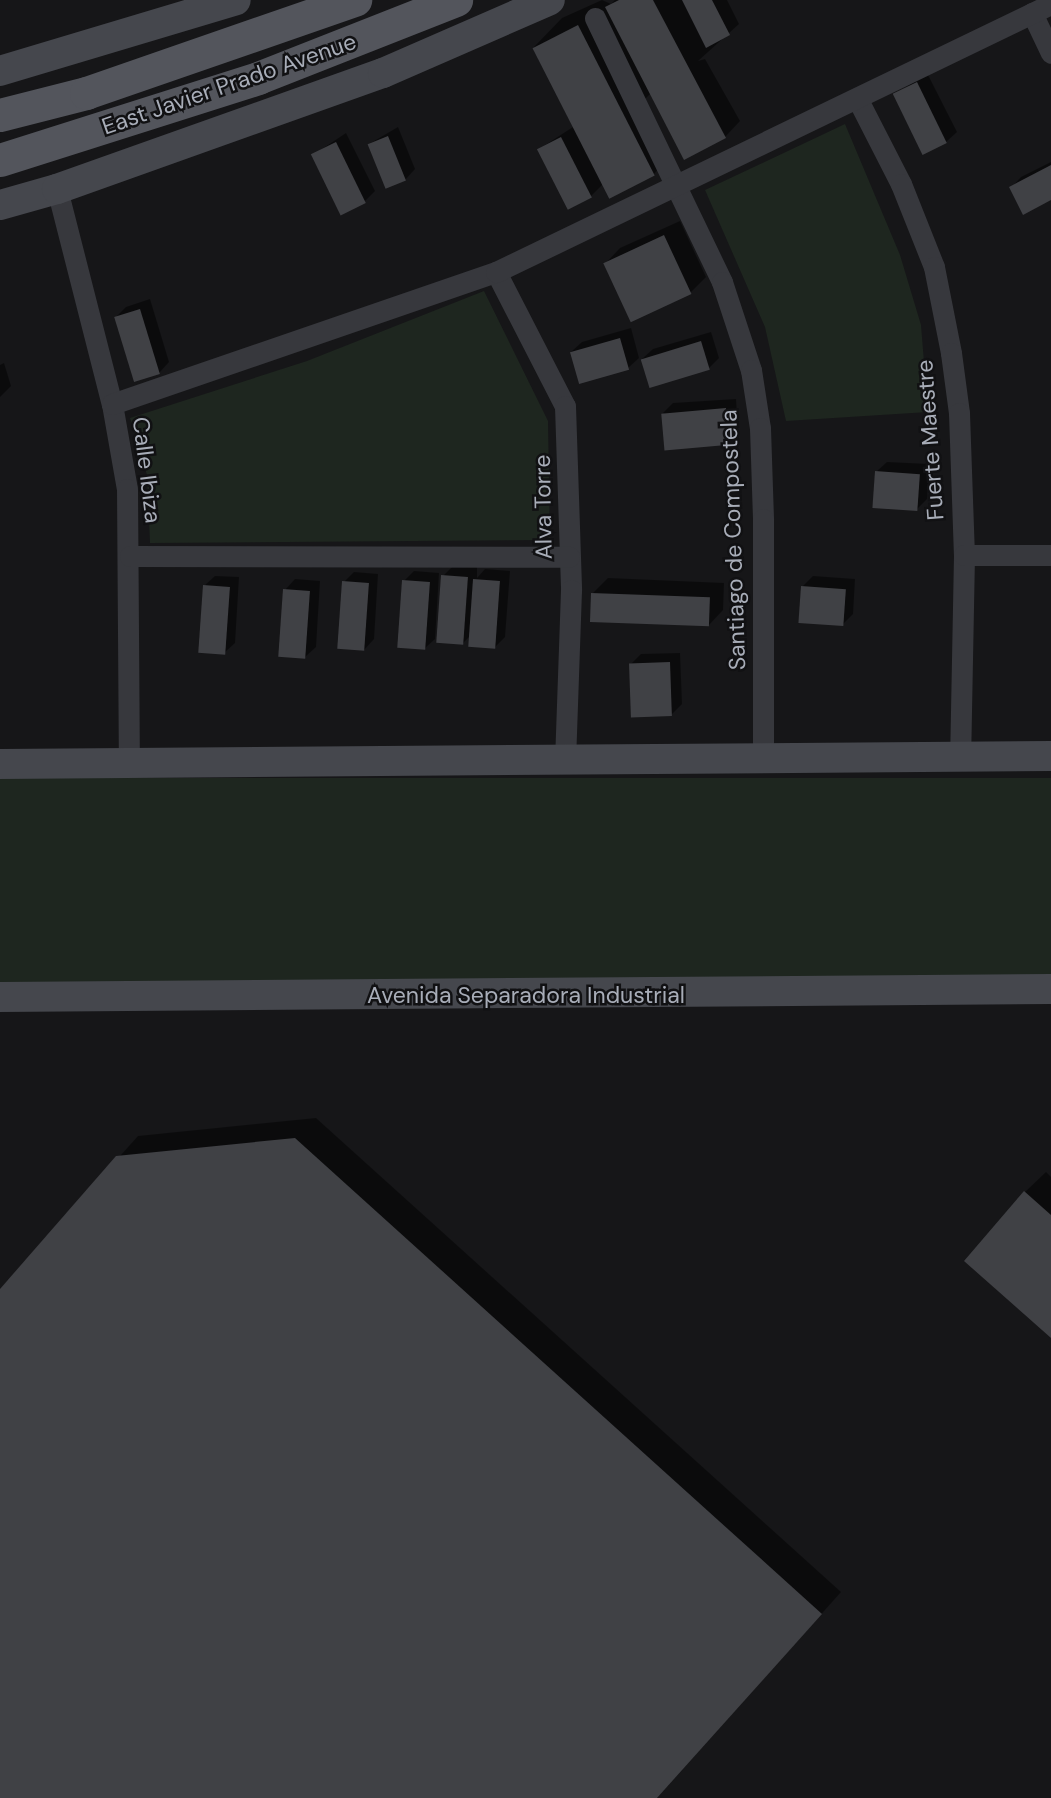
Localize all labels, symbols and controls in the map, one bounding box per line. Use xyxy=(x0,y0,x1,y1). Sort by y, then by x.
street label: East Javier Prado Avenue xyxy=(98,27,360,141)
street label: Fuerte Maestre xyxy=(911,359,949,521)
street label: Santiago de Compostela xyxy=(715,409,751,671)
street label: Calle Ibiza xyxy=(127,415,167,525)
street label: Alva Torre xyxy=(528,454,558,560)
street label: Avenida Separadora Industrial xyxy=(367,981,685,1009)

